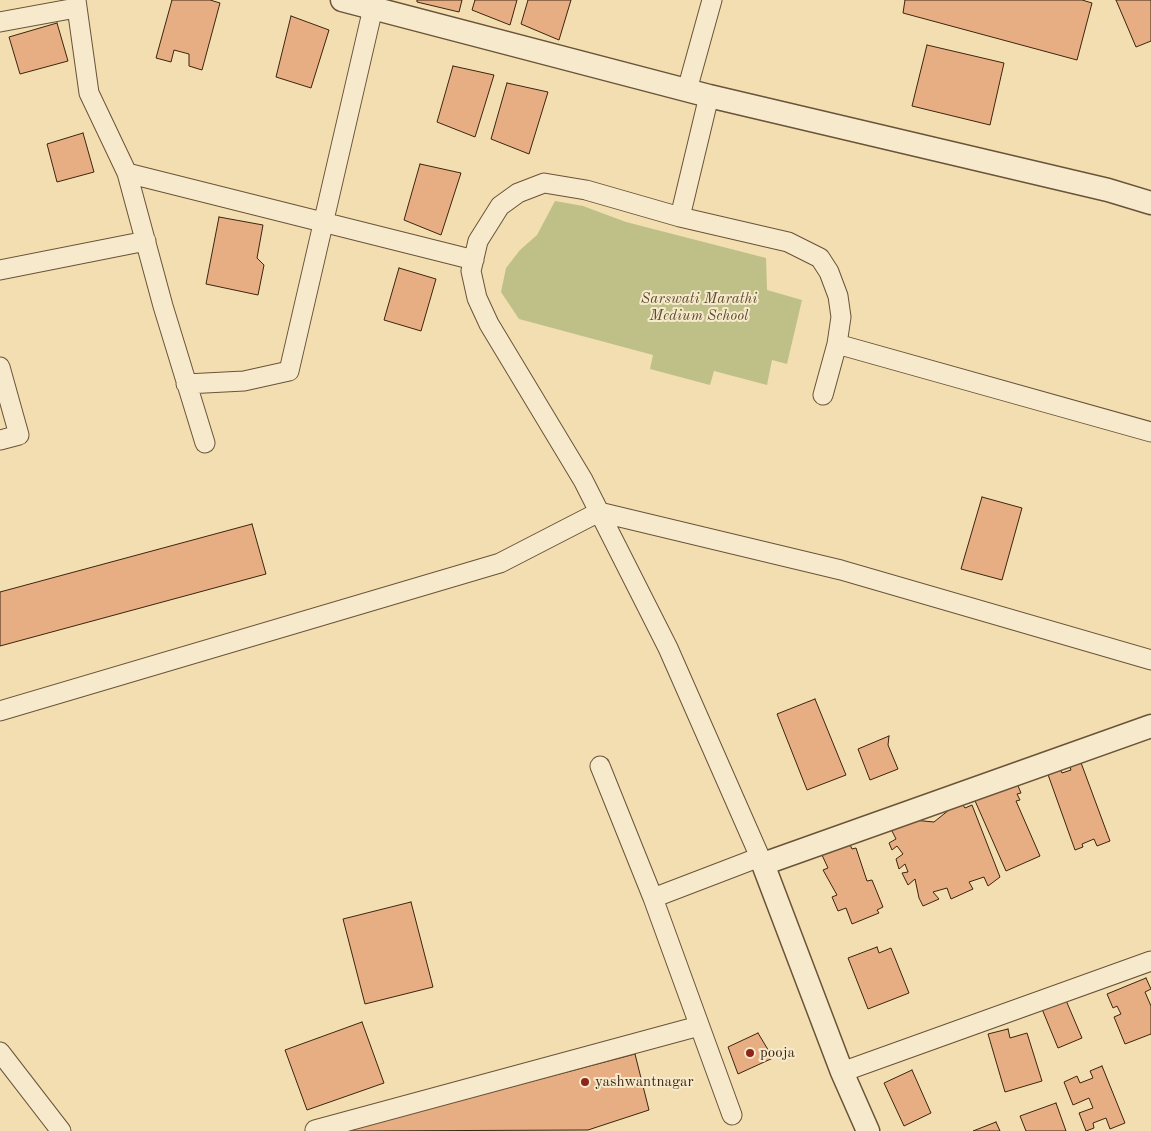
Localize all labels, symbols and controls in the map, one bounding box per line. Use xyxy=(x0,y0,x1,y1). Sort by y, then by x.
park label: Sarswati Marathi Medium School xyxy=(641,290,757,325)
place label: pooja xyxy=(760,1044,795,1062)
marker: pooja xyxy=(744,1047,756,1059)
place label: yashwantnagar xyxy=(595,1073,694,1091)
marker: yashwantnagar xyxy=(579,1076,591,1088)

